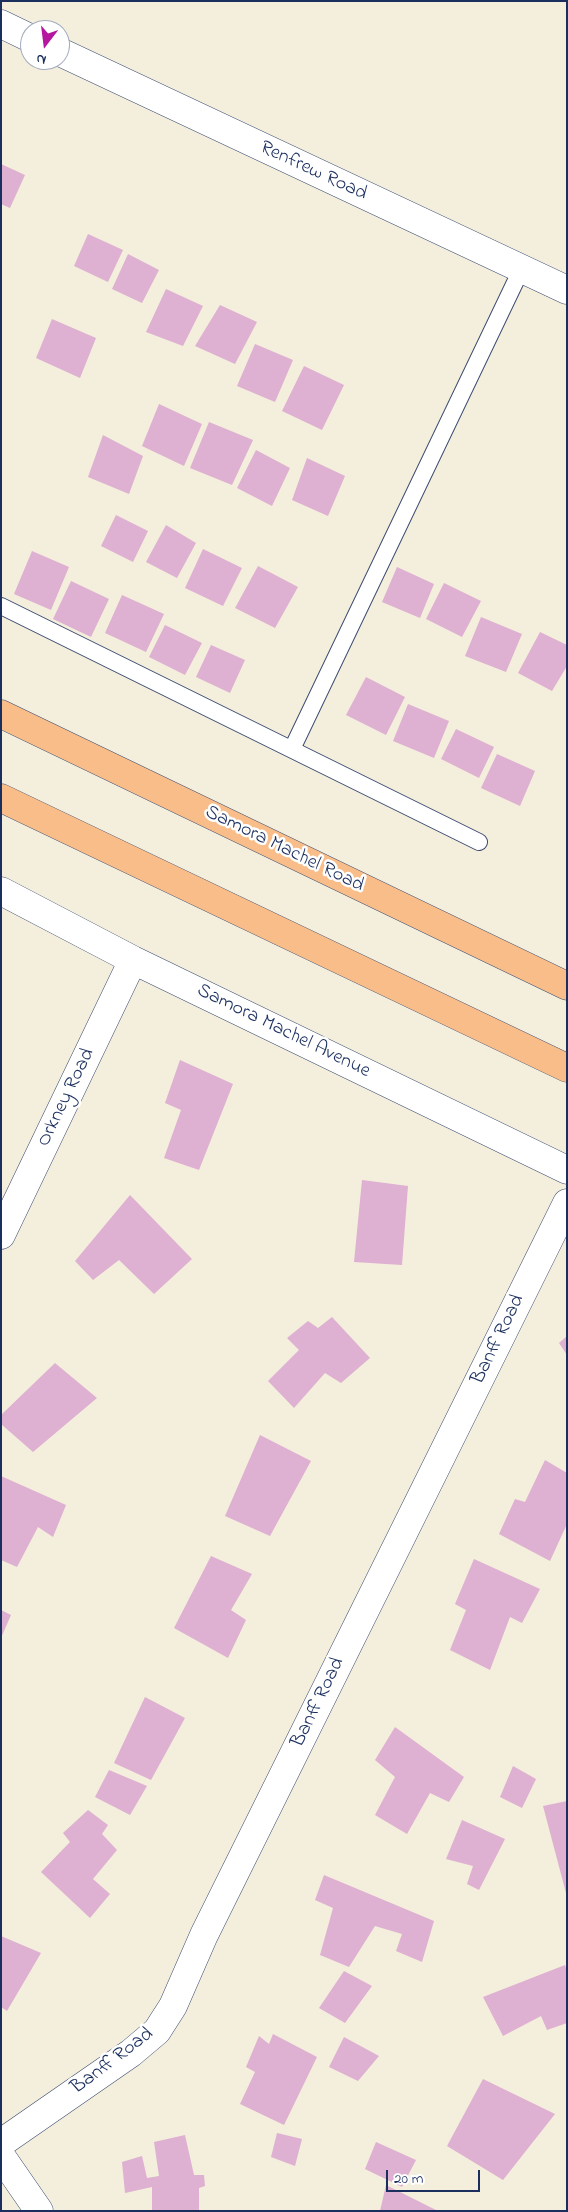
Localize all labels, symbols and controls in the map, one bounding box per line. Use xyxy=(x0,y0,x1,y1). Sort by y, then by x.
north arrow xyxy=(20,20,70,70)
text: N xyxy=(34,48,49,70)
street label: Renfrew Road xyxy=(256,137,370,207)
street label: Samora Machel Road xyxy=(201,801,367,899)
street label: Samora Machel Avenue xyxy=(192,980,374,1084)
street label: Orkney Road xyxy=(33,1045,101,1151)
street label: Banff Road xyxy=(467,1291,531,1389)
street label: Banff Road xyxy=(287,1654,351,1752)
street label: Banff Road xyxy=(67,2023,159,2101)
scale bar xyxy=(388,2160,482,2192)
text: 20 m xyxy=(394,2168,423,2190)

